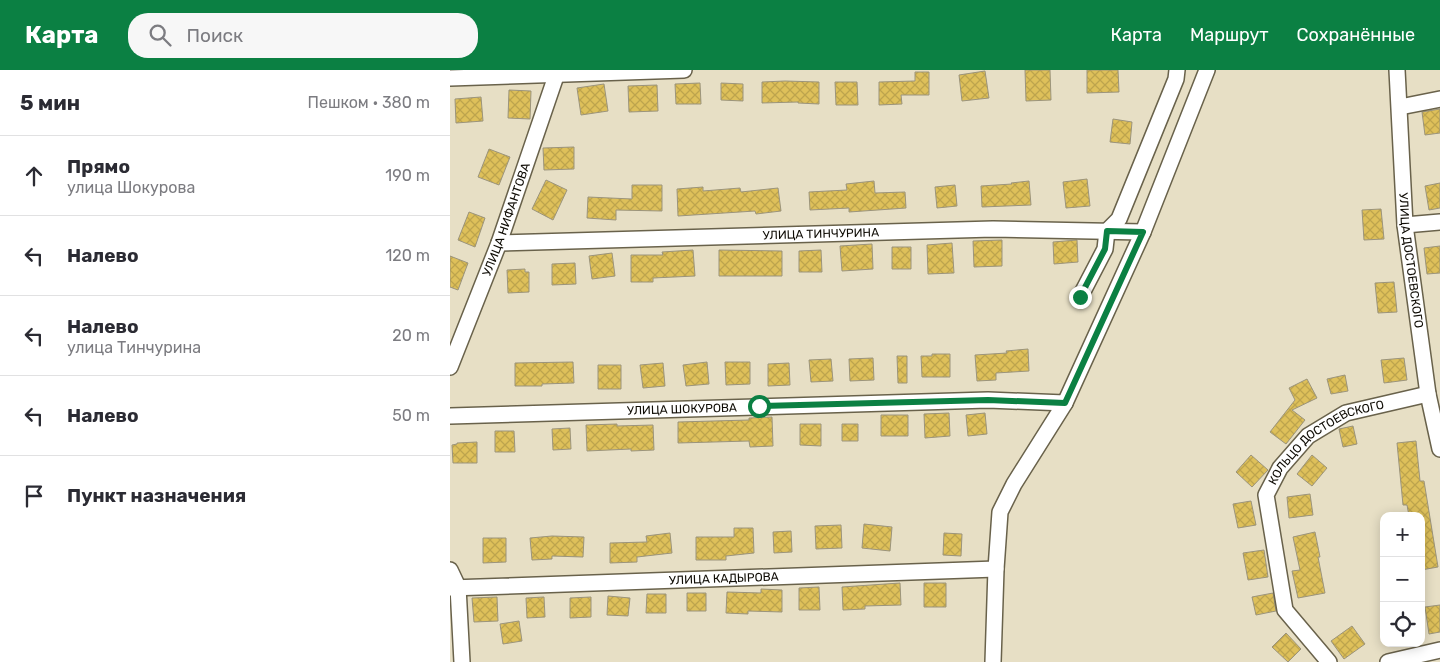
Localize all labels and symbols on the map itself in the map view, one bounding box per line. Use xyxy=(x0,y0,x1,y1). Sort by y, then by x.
street label: УЛИЦА НИФАНТОВА xyxy=(480,161,533,278)
street label: УЛИЦА ДОСТОЕВСКОГО xyxy=(1396,192,1426,329)
street label: УЛИЦА ТИНЧУРИНА xyxy=(762,225,879,243)
route end xyxy=(1069,286,1092,309)
route start xyxy=(748,395,771,418)
street label: КОЛЬЦО ДОСТОЕВСКОГО xyxy=(1266,397,1385,487)
street label: УЛИЦА ШОКУРОВА xyxy=(627,400,737,418)
street label: УЛИЦА КАДЫРОВА xyxy=(669,570,779,587)

